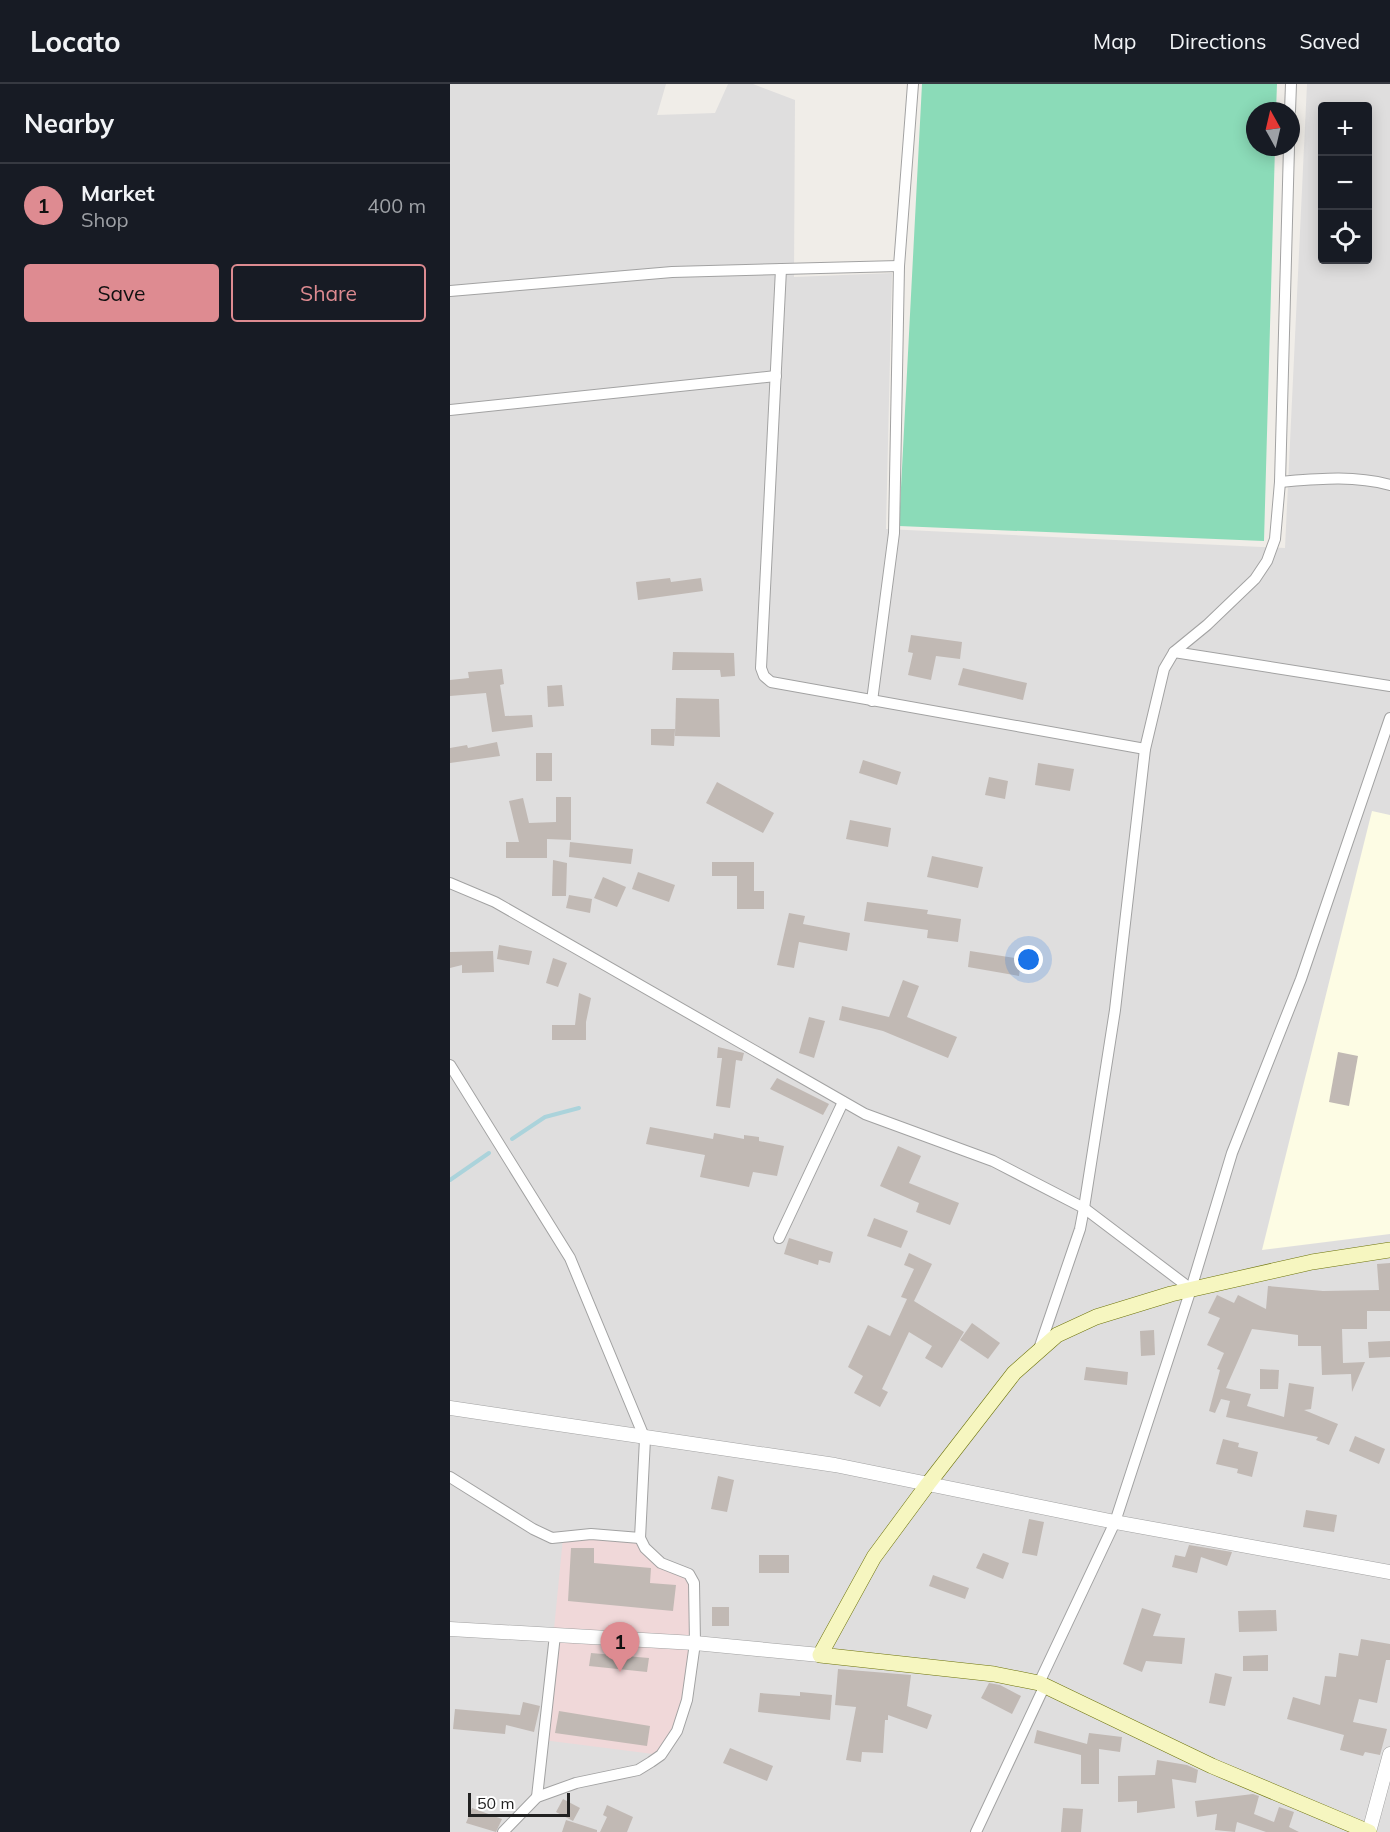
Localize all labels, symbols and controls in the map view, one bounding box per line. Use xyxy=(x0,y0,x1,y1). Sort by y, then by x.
text: Locato xyxy=(30,24,121,59)
text: Map xyxy=(1093,28,1136,54)
text: Directions xyxy=(1169,28,1266,54)
text: Saved xyxy=(1299,28,1360,54)
north arrow xyxy=(1246,102,1300,156)
map controls xyxy=(1318,102,1372,264)
button: + xyxy=(1318,102,1372,156)
text: Nearby xyxy=(24,107,114,140)
button: − xyxy=(1318,156,1372,210)
text: Market xyxy=(81,179,155,207)
text: 1 xyxy=(38,193,50,218)
text: 400 m xyxy=(367,193,426,218)
text: Shop xyxy=(81,207,129,232)
button: locate xyxy=(1318,210,1372,264)
button: Save xyxy=(24,264,219,322)
button: Share xyxy=(231,264,426,322)
your location xyxy=(1014,945,1043,974)
pin: 1 xyxy=(600,1622,640,1672)
scale bar xyxy=(468,1790,570,1818)
text: 50 m xyxy=(477,1793,514,1813)

